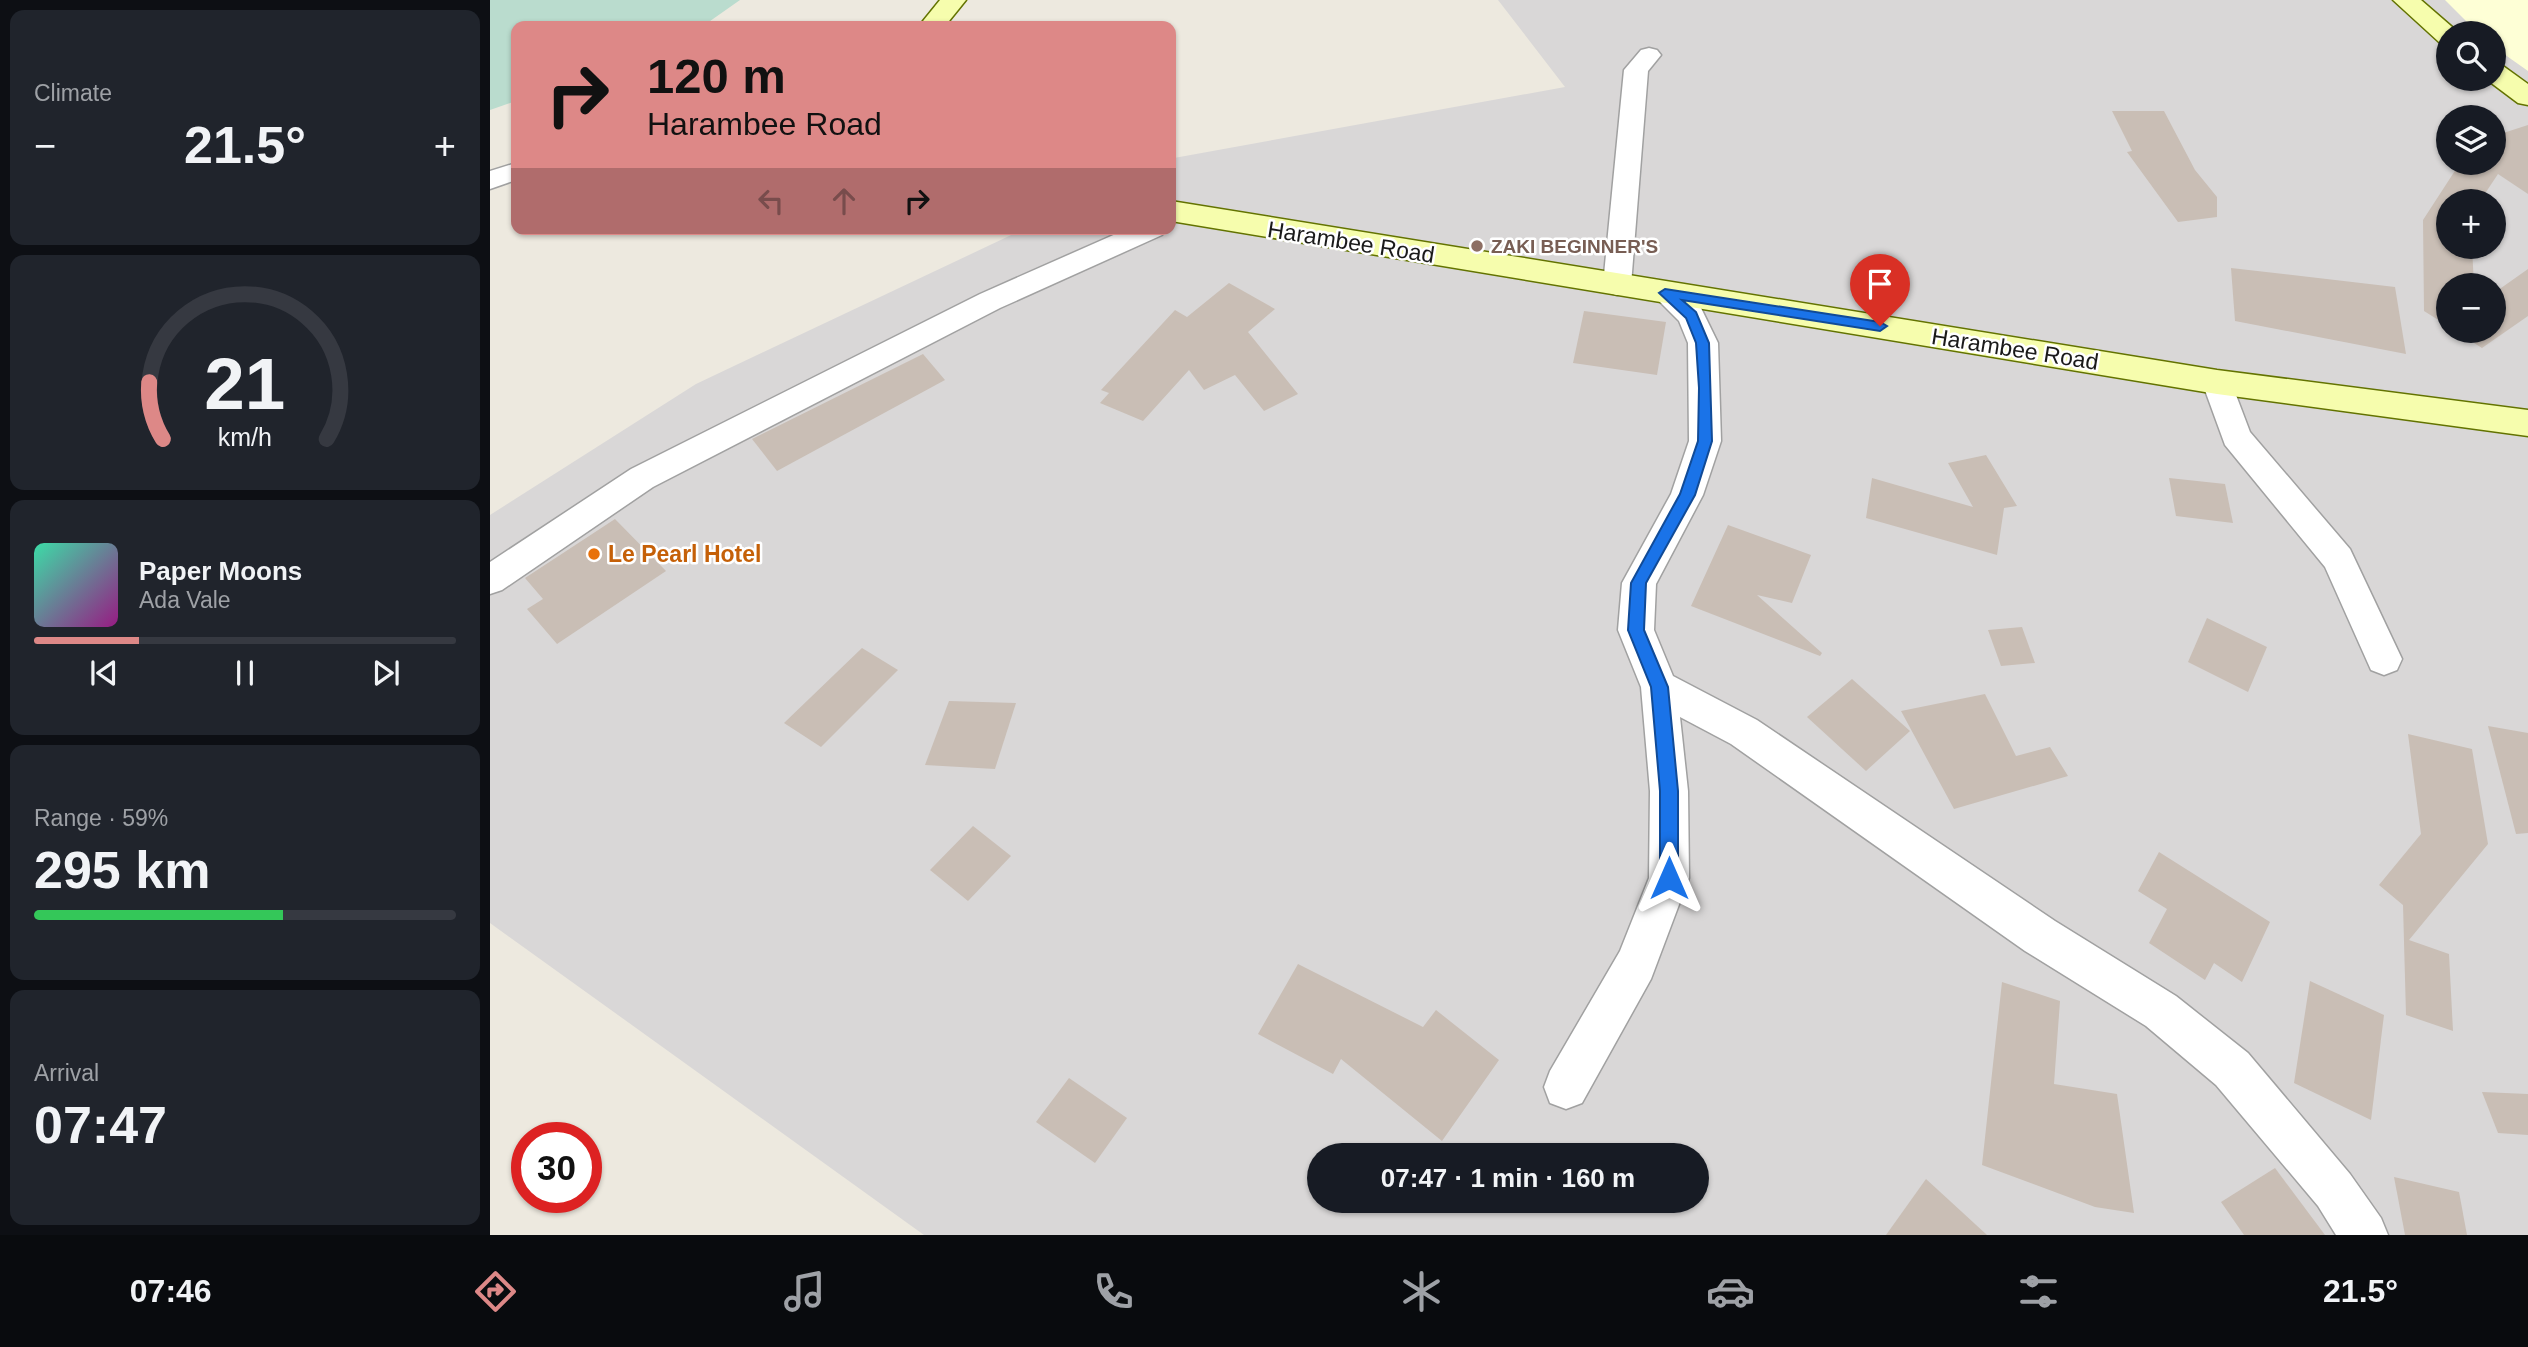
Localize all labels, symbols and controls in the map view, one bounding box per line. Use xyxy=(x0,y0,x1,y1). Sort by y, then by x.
map controls xyxy=(2436,21,2506,343)
button: search xyxy=(2436,21,2506,91)
icon: right xyxy=(532,49,623,140)
text: 120 m xyxy=(647,49,786,103)
text: Climate xyxy=(34,80,112,106)
button: layers xyxy=(2436,105,2506,175)
text: Harambee Road xyxy=(647,106,882,142)
text: 21.5° xyxy=(184,116,306,174)
text: − xyxy=(34,125,56,167)
text: + xyxy=(434,125,456,167)
icon: left xyxy=(752,182,790,220)
icon: ahead xyxy=(825,182,863,220)
icon: right xyxy=(898,182,936,220)
button: + xyxy=(2436,189,2506,259)
street label: Harambee Road xyxy=(1266,216,1436,268)
place label: ZAKI BEGINNER'S xyxy=(1491,236,1658,257)
marker: ZAKI BEGINNER'S xyxy=(1469,238,1485,254)
pin xyxy=(1850,254,1910,326)
icon: arrive xyxy=(1861,265,1899,303)
button: − xyxy=(2436,273,2506,343)
street label: Harambee Road xyxy=(1930,323,2100,375)
text: 21 xyxy=(205,343,285,424)
text: km/h xyxy=(218,422,272,450)
place label: Le Pearl Hotel xyxy=(608,541,761,567)
marker: Le Pearl Hotel xyxy=(586,546,602,562)
text: Paper Moons xyxy=(139,556,302,586)
text: Ada Vale xyxy=(139,587,231,613)
icon: previous xyxy=(85,654,123,692)
icon: pause xyxy=(226,654,264,692)
icon: next xyxy=(367,654,405,692)
text: Range · 59% xyxy=(34,805,168,831)
text: 295 km xyxy=(34,841,210,899)
position arrow xyxy=(1632,841,1706,915)
text: Arrival xyxy=(34,1060,99,1086)
text: 07:47 xyxy=(34,1096,167,1154)
speed limit sign: 30 xyxy=(511,1122,602,1213)
text: 07:47 · 1 min · 160 m xyxy=(1381,1163,1635,1193)
icon: directions xyxy=(471,1267,520,1316)
icon: music xyxy=(780,1267,829,1316)
icon: phone xyxy=(1089,1267,1138,1316)
icon: climate xyxy=(1397,1267,1446,1316)
icon: car xyxy=(1706,1267,1755,1316)
icon: filters xyxy=(2014,1267,2063,1316)
text: 07:46 xyxy=(130,1273,212,1309)
text: 21.5° xyxy=(2323,1273,2398,1309)

